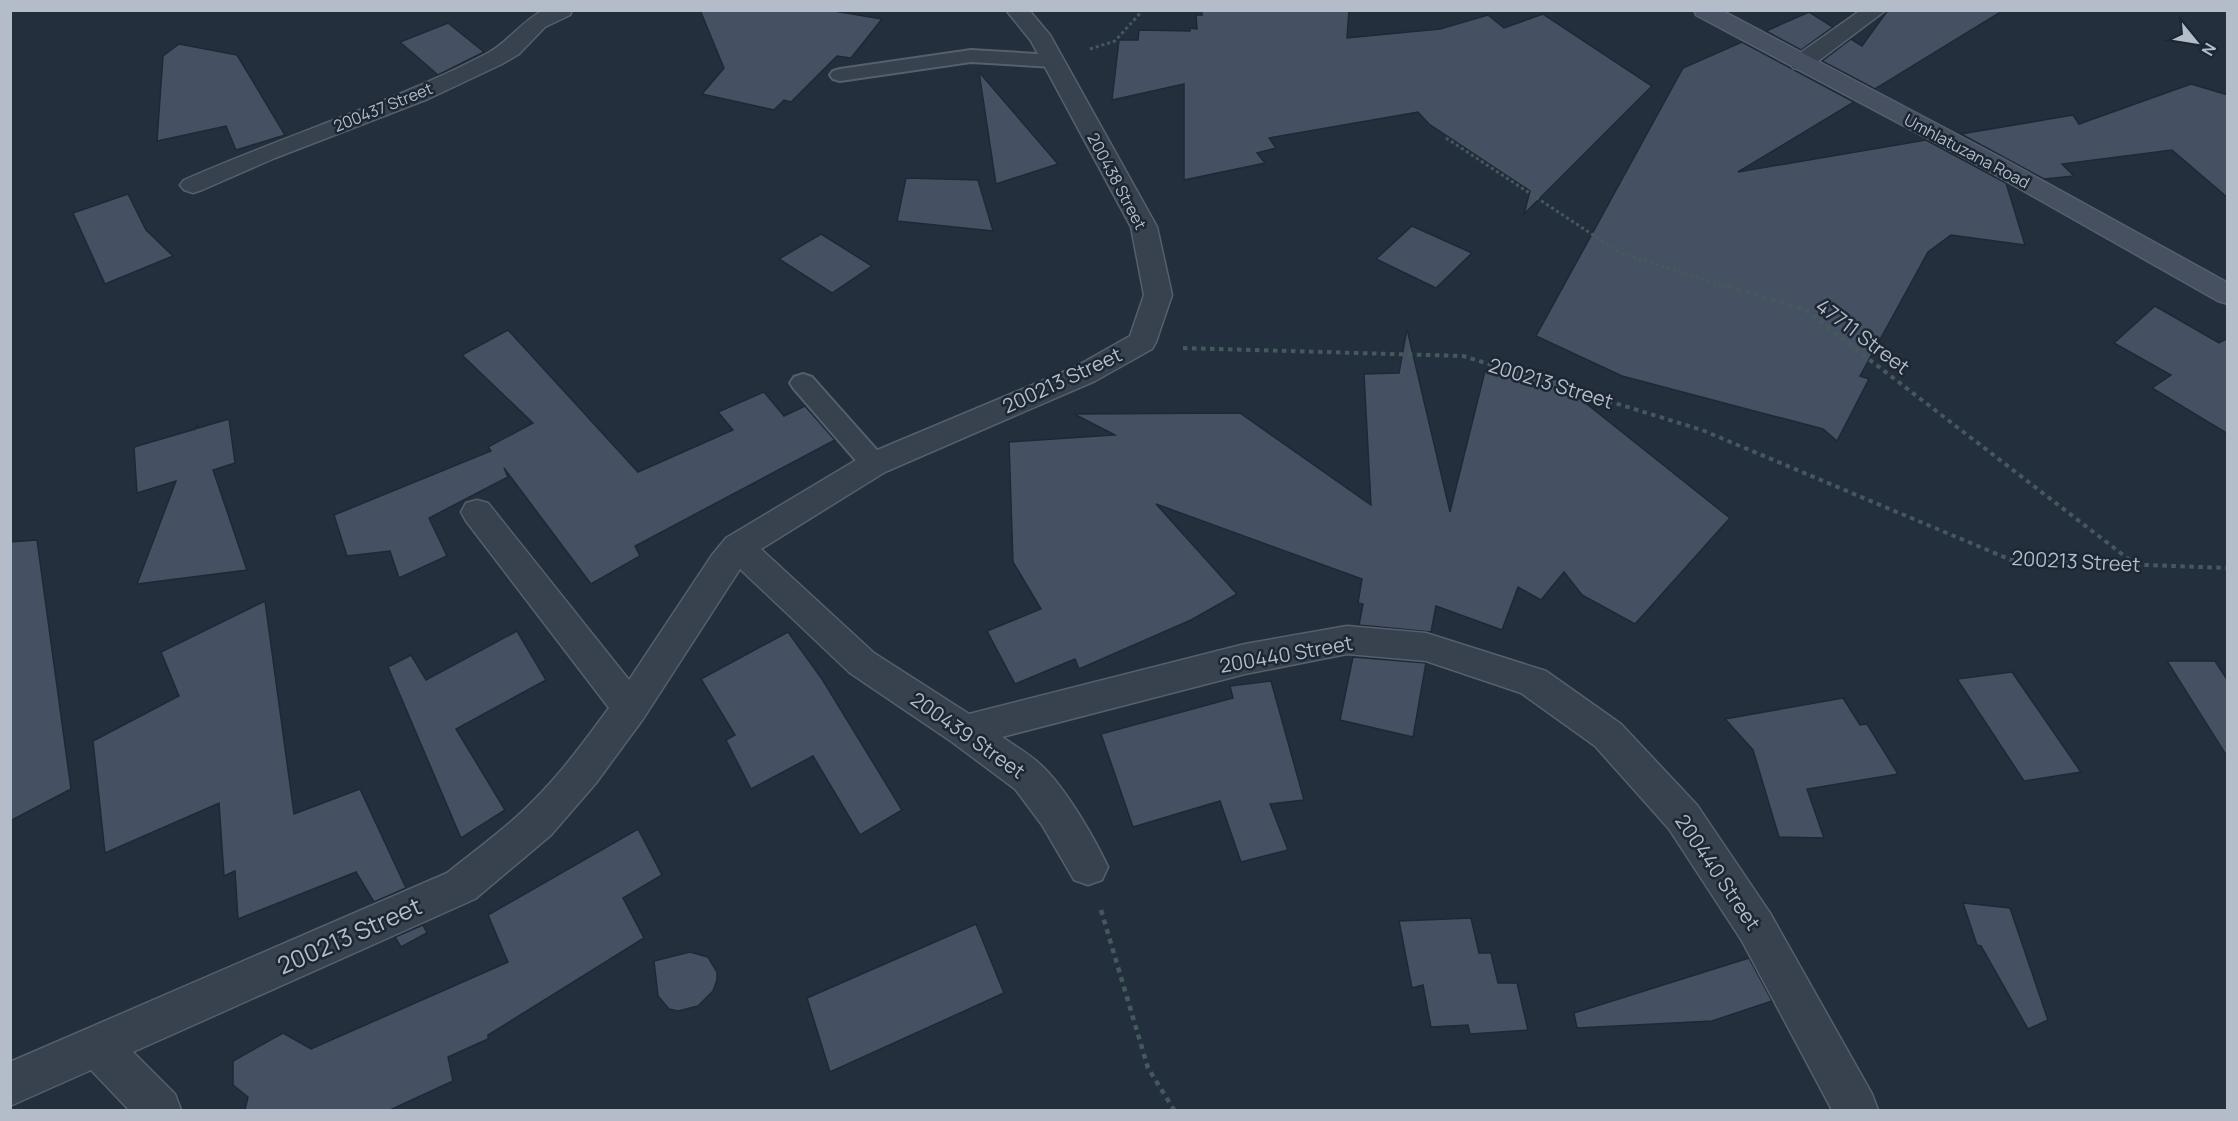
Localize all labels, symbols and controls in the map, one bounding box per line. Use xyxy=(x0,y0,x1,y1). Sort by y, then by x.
north arrow xyxy=(2166,12,2226,72)
text: N xyxy=(2197,39,2221,60)
street label: 200437 Street xyxy=(330,77,436,137)
street label: Umhlatuzana Road xyxy=(1900,109,2034,193)
street label: 200438 Street xyxy=(1082,129,1152,233)
street label: 47711 Street xyxy=(1811,292,1915,380)
street label: 200213 Street xyxy=(998,341,1126,419)
street label: 200213 Street xyxy=(1485,351,1617,415)
street label: 200213 Street xyxy=(2011,544,2141,578)
street label: 200440 Street xyxy=(1217,629,1355,679)
street label: 200439 Street xyxy=(905,686,1031,784)
street label: 200440 Street xyxy=(1669,809,1767,935)
street label: 200213 Street xyxy=(272,888,426,982)

